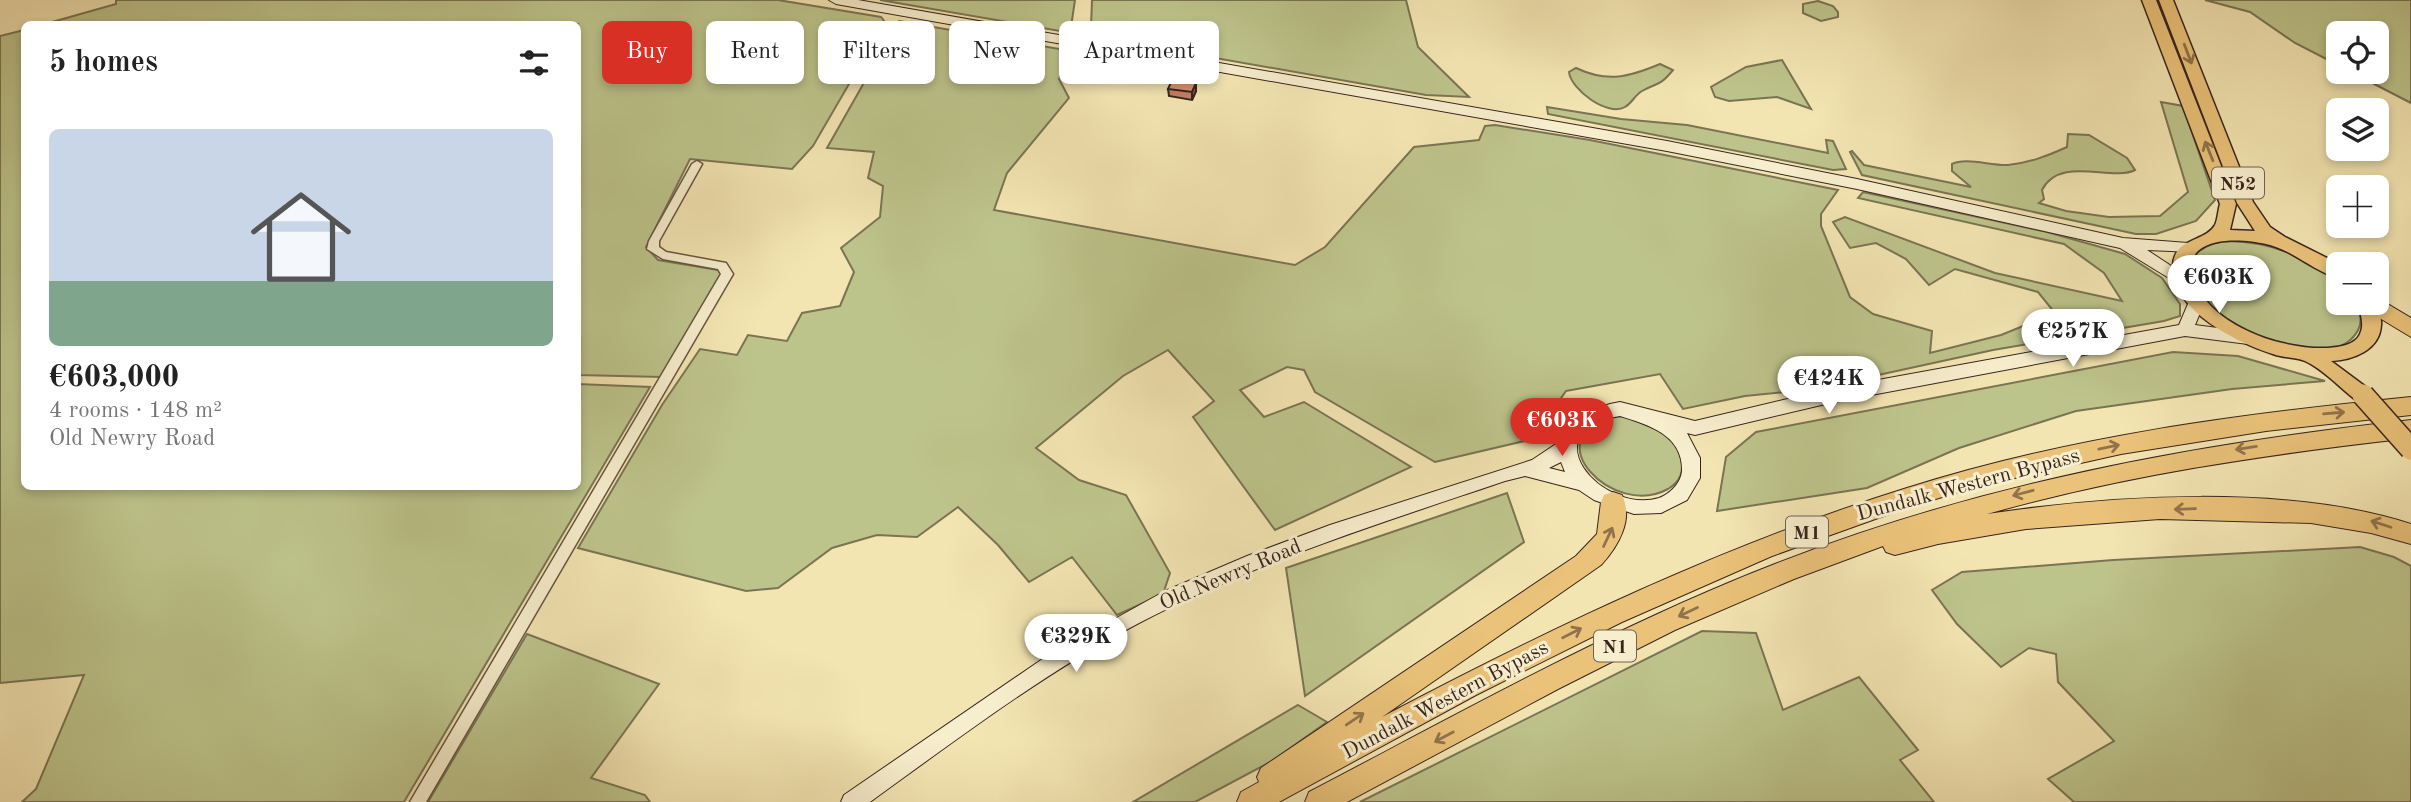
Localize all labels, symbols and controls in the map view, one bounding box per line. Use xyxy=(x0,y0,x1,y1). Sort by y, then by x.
chip: Buy xyxy=(602,21,692,84)
chip: Rent xyxy=(706,21,804,84)
chip: Filters xyxy=(818,21,935,84)
chip: New xyxy=(949,21,1045,84)
chip: Apartment xyxy=(1059,21,1219,84)
map controls xyxy=(2326,21,2389,315)
button: locate xyxy=(2326,21,2389,84)
one-way arrow xyxy=(2183,43,2196,64)
icon: filters xyxy=(515,44,553,82)
text: 5 homes xyxy=(49,48,158,78)
button: layers xyxy=(2326,98,2389,161)
one-way arrow xyxy=(2201,140,2214,162)
road number: N52 xyxy=(2212,168,2264,198)
icon: home xyxy=(238,174,364,300)
button: + xyxy=(2326,175,2389,238)
button: − xyxy=(2326,252,2389,315)
pin: €603K xyxy=(2170,256,2268,315)
text: €603K xyxy=(2183,266,2255,289)
pin: €257K xyxy=(2024,310,2122,369)
text: €257K xyxy=(2037,320,2109,343)
pin: €424K xyxy=(1780,356,1878,416)
text: €603,000 xyxy=(49,363,179,393)
text: €424K xyxy=(1793,367,1865,390)
pin: €603K xyxy=(1513,398,1611,458)
text: 4 rooms · 148 m² xyxy=(49,399,222,422)
one-way arrow xyxy=(2322,406,2345,419)
text: €603K xyxy=(1526,409,1598,432)
text: Old Newry Road xyxy=(49,427,215,450)
one-way arrow xyxy=(2097,440,2120,454)
one-way arrow xyxy=(2235,442,2258,455)
street label: Dundalk Western Bypass xyxy=(1855,446,2082,525)
one-way arrow xyxy=(2012,487,2035,500)
one-way arrow xyxy=(2173,502,2196,515)
road number: M1 xyxy=(1786,516,1828,548)
one-way arrow xyxy=(2371,517,2393,529)
one-way arrow xyxy=(1602,527,1615,548)
street label: Old Newry Road xyxy=(1157,536,1305,615)
one-way arrow xyxy=(1678,606,1699,619)
pin: €329K xyxy=(1027,614,1125,674)
text: €329K xyxy=(1040,625,1112,648)
one-way arrow xyxy=(1561,626,1582,640)
road number: N1 xyxy=(1594,631,1636,662)
street label: Dundalk Western Bypass xyxy=(1339,637,1552,764)
one-way arrow xyxy=(1345,712,1365,726)
one-way arrow xyxy=(1434,730,1454,744)

